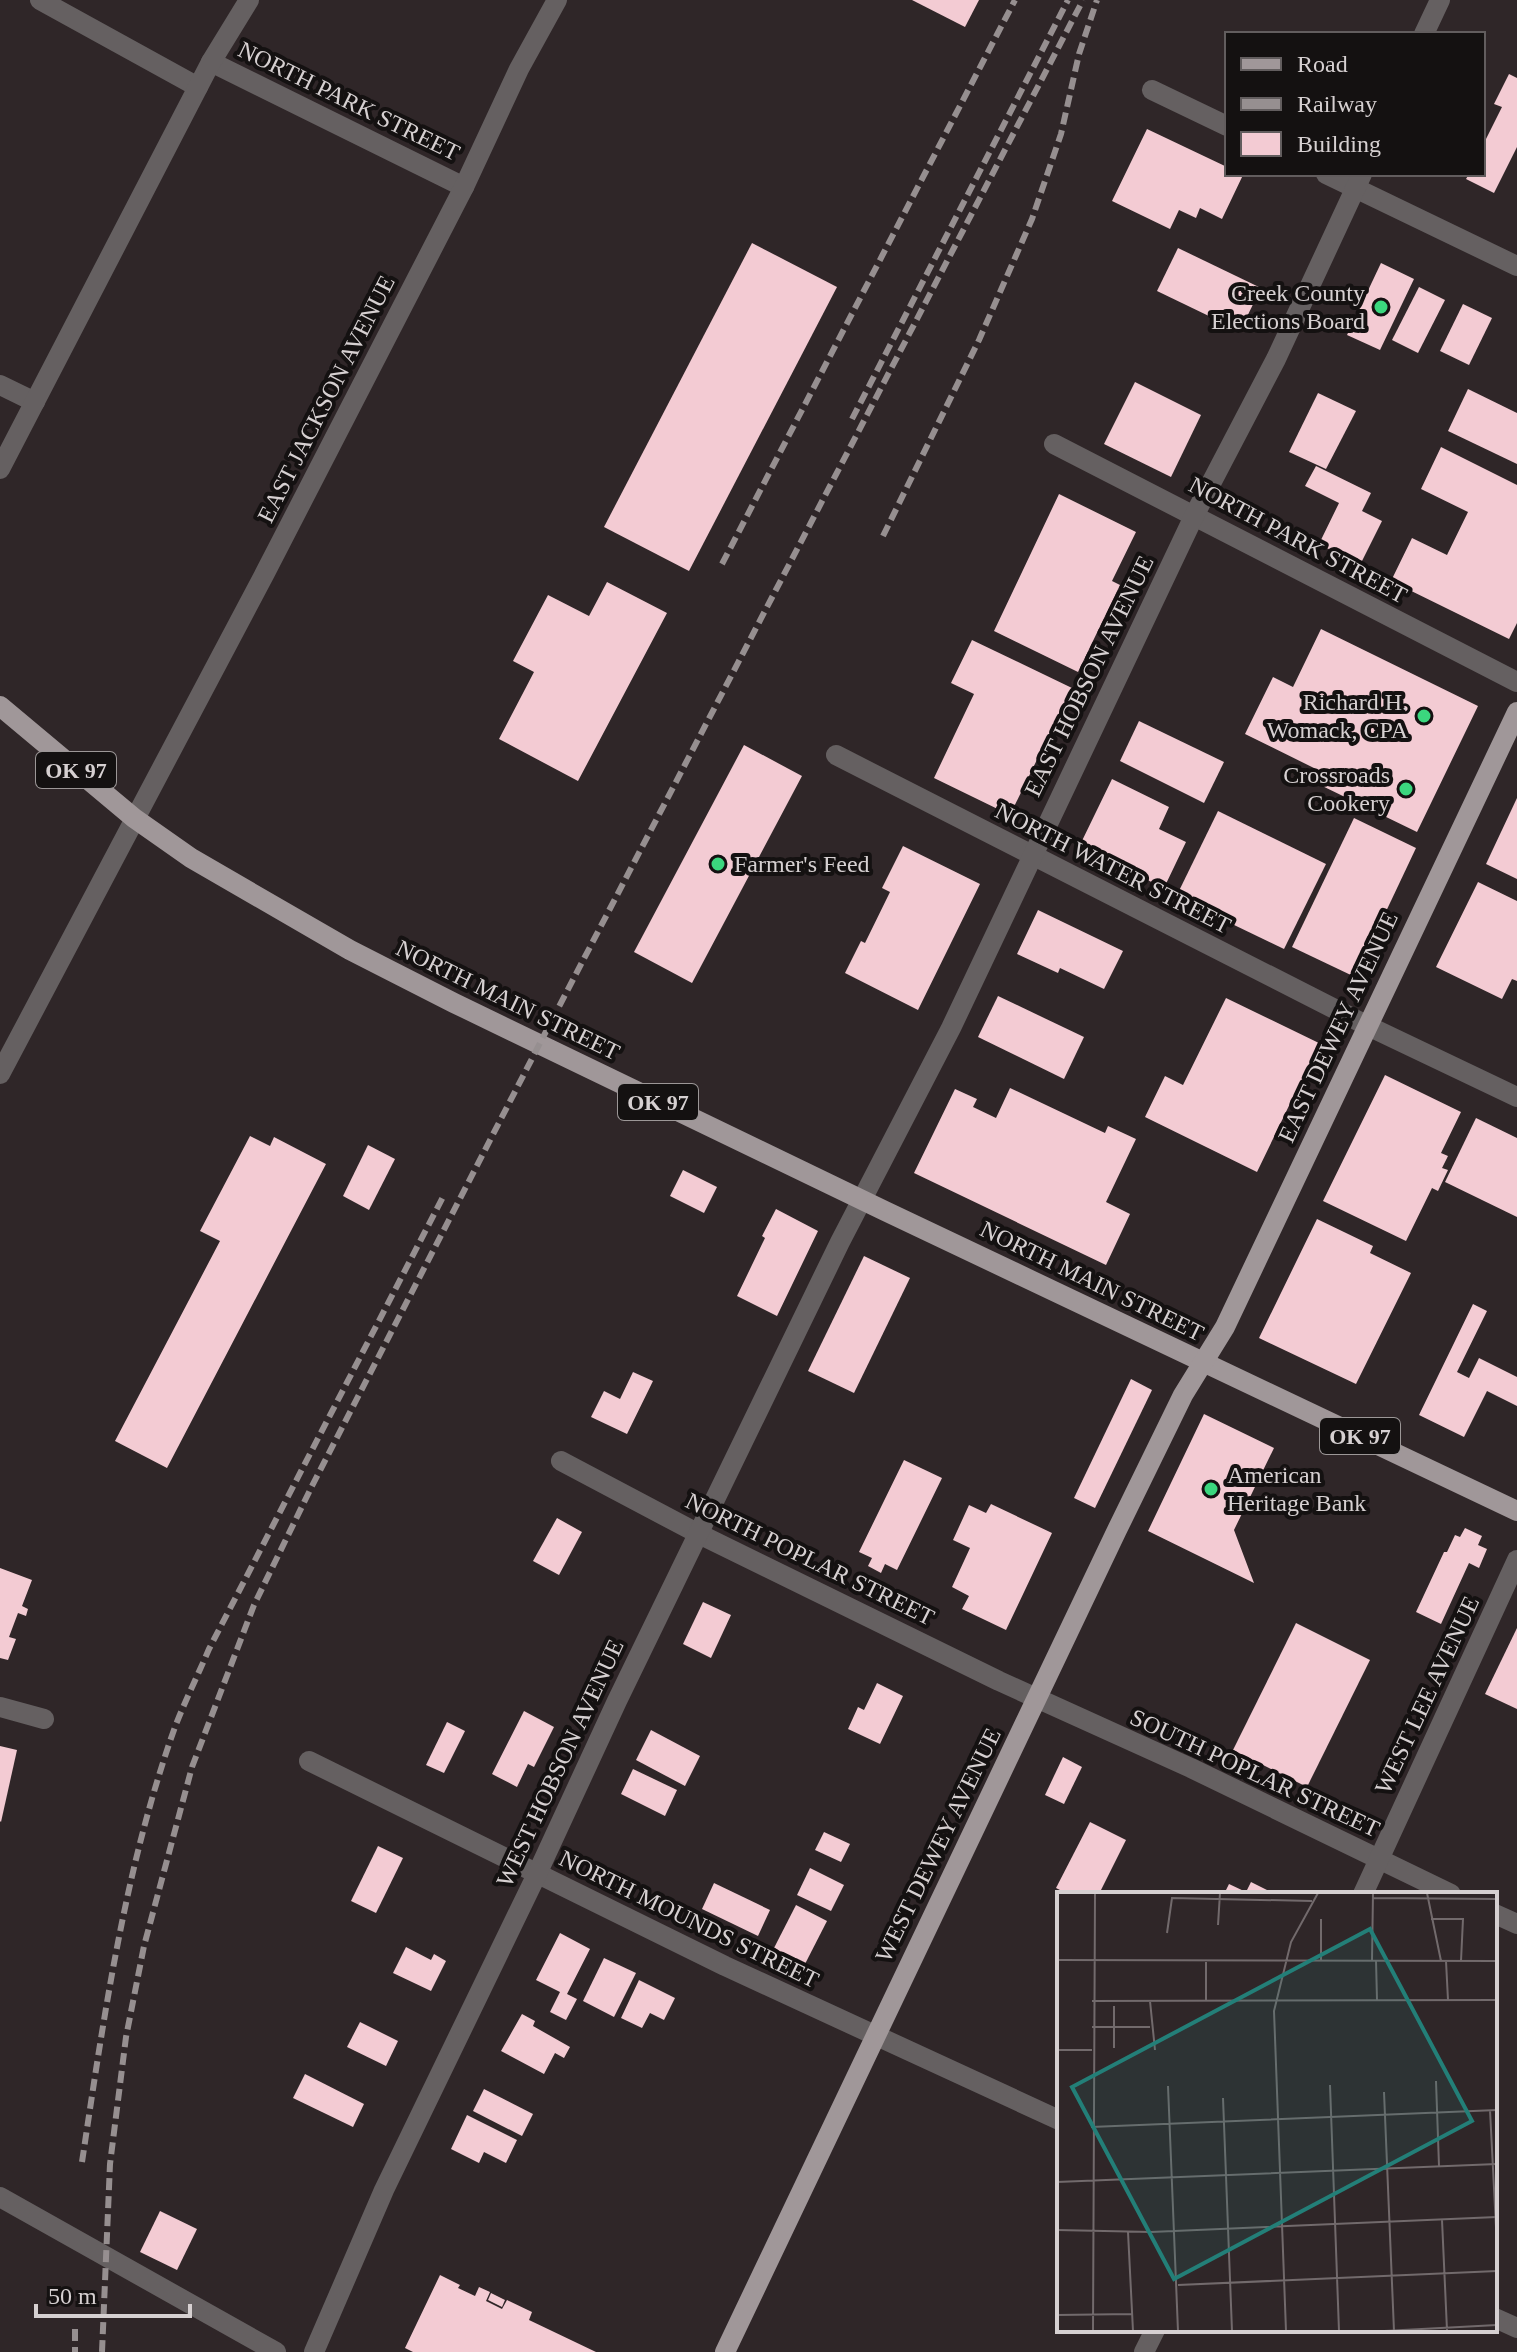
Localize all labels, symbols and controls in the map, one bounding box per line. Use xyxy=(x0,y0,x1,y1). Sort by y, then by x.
legend xyxy=(1225,32,1485,176)
street label: NORTH PARK STREET xyxy=(234,36,464,166)
text: Road xyxy=(1297,51,1348,77)
text: Railway xyxy=(1297,91,1377,117)
text: Building xyxy=(1297,131,1381,157)
street label: EAST JACKSON AVENUE xyxy=(252,271,400,527)
place label: Creek County Elections Board xyxy=(1211,280,1365,334)
marker: Creek County Elections Board xyxy=(1372,298,1390,316)
street label: NORTH PARK STREET xyxy=(1185,471,1412,609)
street label: EAST HOBSON AVENUE xyxy=(1019,551,1159,801)
place label: Richard H. Womack, CPA xyxy=(1267,689,1409,743)
marker: Richard H. Womack, CPA xyxy=(1415,707,1433,725)
road number: OK 97 xyxy=(36,752,116,788)
place label: Crossroads Cookery xyxy=(1283,762,1390,816)
marker: Crossroads Cookery xyxy=(1397,780,1415,798)
street label: NORTH WATER STREET xyxy=(991,797,1235,939)
place label: Farmer's Feed xyxy=(734,851,870,877)
marker: Farmer's Feed xyxy=(709,855,727,873)
street label: EAST DEWEY AVENUE xyxy=(1273,908,1403,1146)
street label: NORTH MAIN STREET xyxy=(392,935,624,1066)
road number: OK 97 xyxy=(618,1084,698,1120)
street label: NORTH MAIN STREET xyxy=(976,1216,1208,1347)
road number: OK 97 xyxy=(1320,1418,1400,1454)
place label: American Heritage Bank xyxy=(1227,1462,1366,1516)
marker: American Heritage Bank xyxy=(1202,1480,1220,1498)
street label: NORTH POPLAR STREET xyxy=(682,1487,939,1631)
street label: WEST LEE AVENUE xyxy=(1370,1592,1484,1798)
street label: WEST HOBSON AVENUE xyxy=(491,1635,629,1891)
street label: SOUTH POPLAR STREET xyxy=(1126,1704,1384,1842)
street label: WEST DEWEY AVENUE xyxy=(870,1724,1006,1966)
street label: NORTH MOUNDS STREET xyxy=(555,1845,823,1993)
inset map xyxy=(1057,1892,1497,2332)
scale bar xyxy=(36,2268,190,2318)
text: 50 m xyxy=(48,2283,97,2309)

